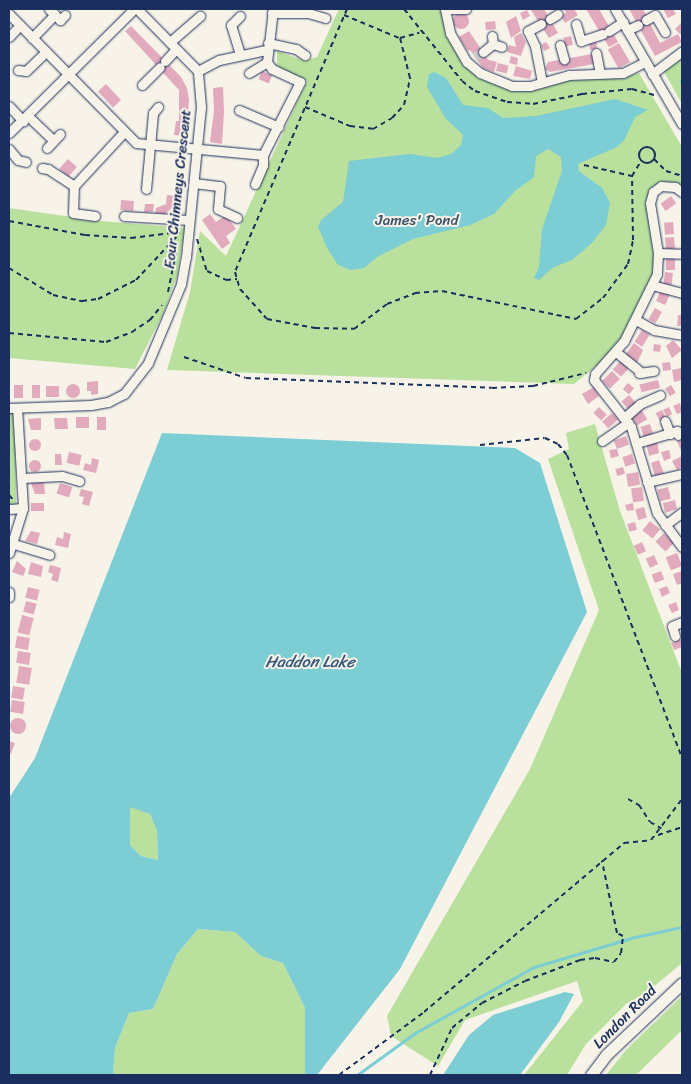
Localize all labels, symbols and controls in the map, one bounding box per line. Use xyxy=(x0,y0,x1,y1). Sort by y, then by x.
street label: Four Chimneys Crescent xyxy=(161,108,195,270)
park label: James' Pond xyxy=(376,212,458,230)
water label: Haddon Lake xyxy=(265,652,355,672)
street label: London Road xyxy=(590,982,660,1052)

